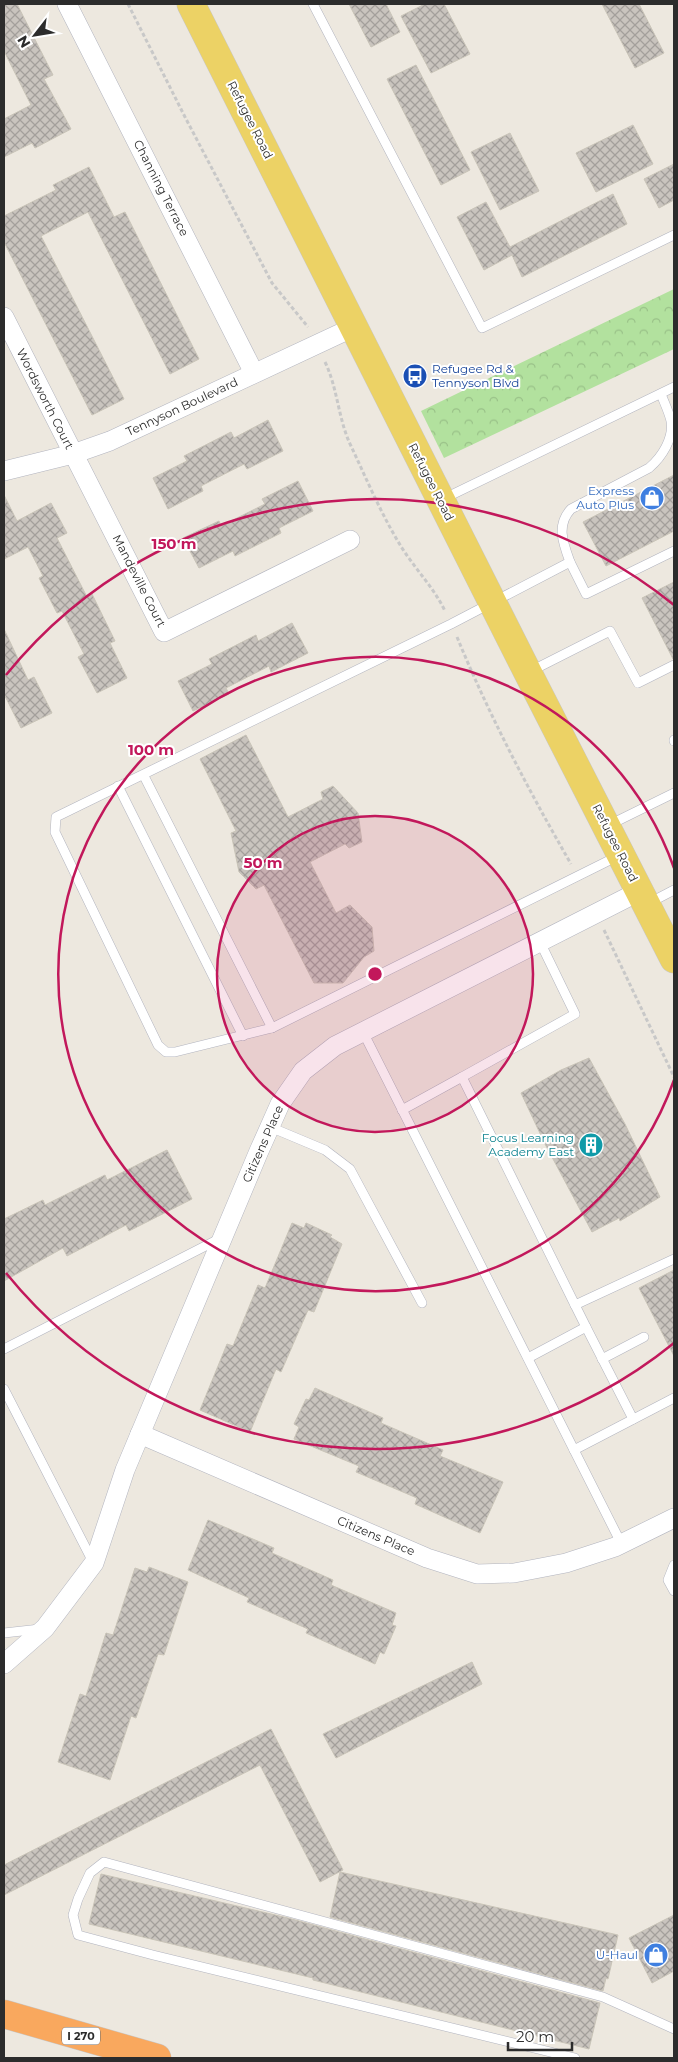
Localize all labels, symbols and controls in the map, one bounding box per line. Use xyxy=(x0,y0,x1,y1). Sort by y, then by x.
north arrow xyxy=(10,10,60,60)
text: N xyxy=(13,32,34,51)
street label: Refugee Road xyxy=(224,78,276,161)
street label: Channing Terrace xyxy=(131,137,192,238)
street label: Wordsworth Court xyxy=(13,346,77,452)
place label: Refugee Rd & Tennyson Blvd xyxy=(432,361,519,390)
bus stop icon: Refugee Rd & Tennyson Blvd xyxy=(402,363,428,389)
street label: Tennyson Boulevard xyxy=(123,374,240,439)
street label: Refugee Road xyxy=(405,440,457,523)
place label: Express Auto Plus xyxy=(576,483,634,512)
shop icon: Express Auto Plus xyxy=(639,485,665,511)
street label: Mandeville Court xyxy=(110,532,169,630)
text: 150 m xyxy=(152,534,196,553)
text: 100 m xyxy=(128,740,174,759)
street label: Refugee Road xyxy=(589,801,641,884)
text: 50 m xyxy=(243,853,283,872)
centre of rings xyxy=(366,965,384,983)
street label: Citizens Place xyxy=(239,1103,286,1185)
place label: Focus Learning Academy East xyxy=(482,1130,574,1159)
building icon: Focus Learning Academy East xyxy=(578,1132,604,1158)
street label: Citizens Place xyxy=(335,1512,417,1559)
shop icon: U-Haul xyxy=(643,1942,669,1968)
place label: U-Haul xyxy=(596,1947,638,1962)
scale bar xyxy=(508,2020,572,2052)
text: 20 m xyxy=(516,2027,554,2046)
road number: I 270 xyxy=(62,2028,100,2044)

